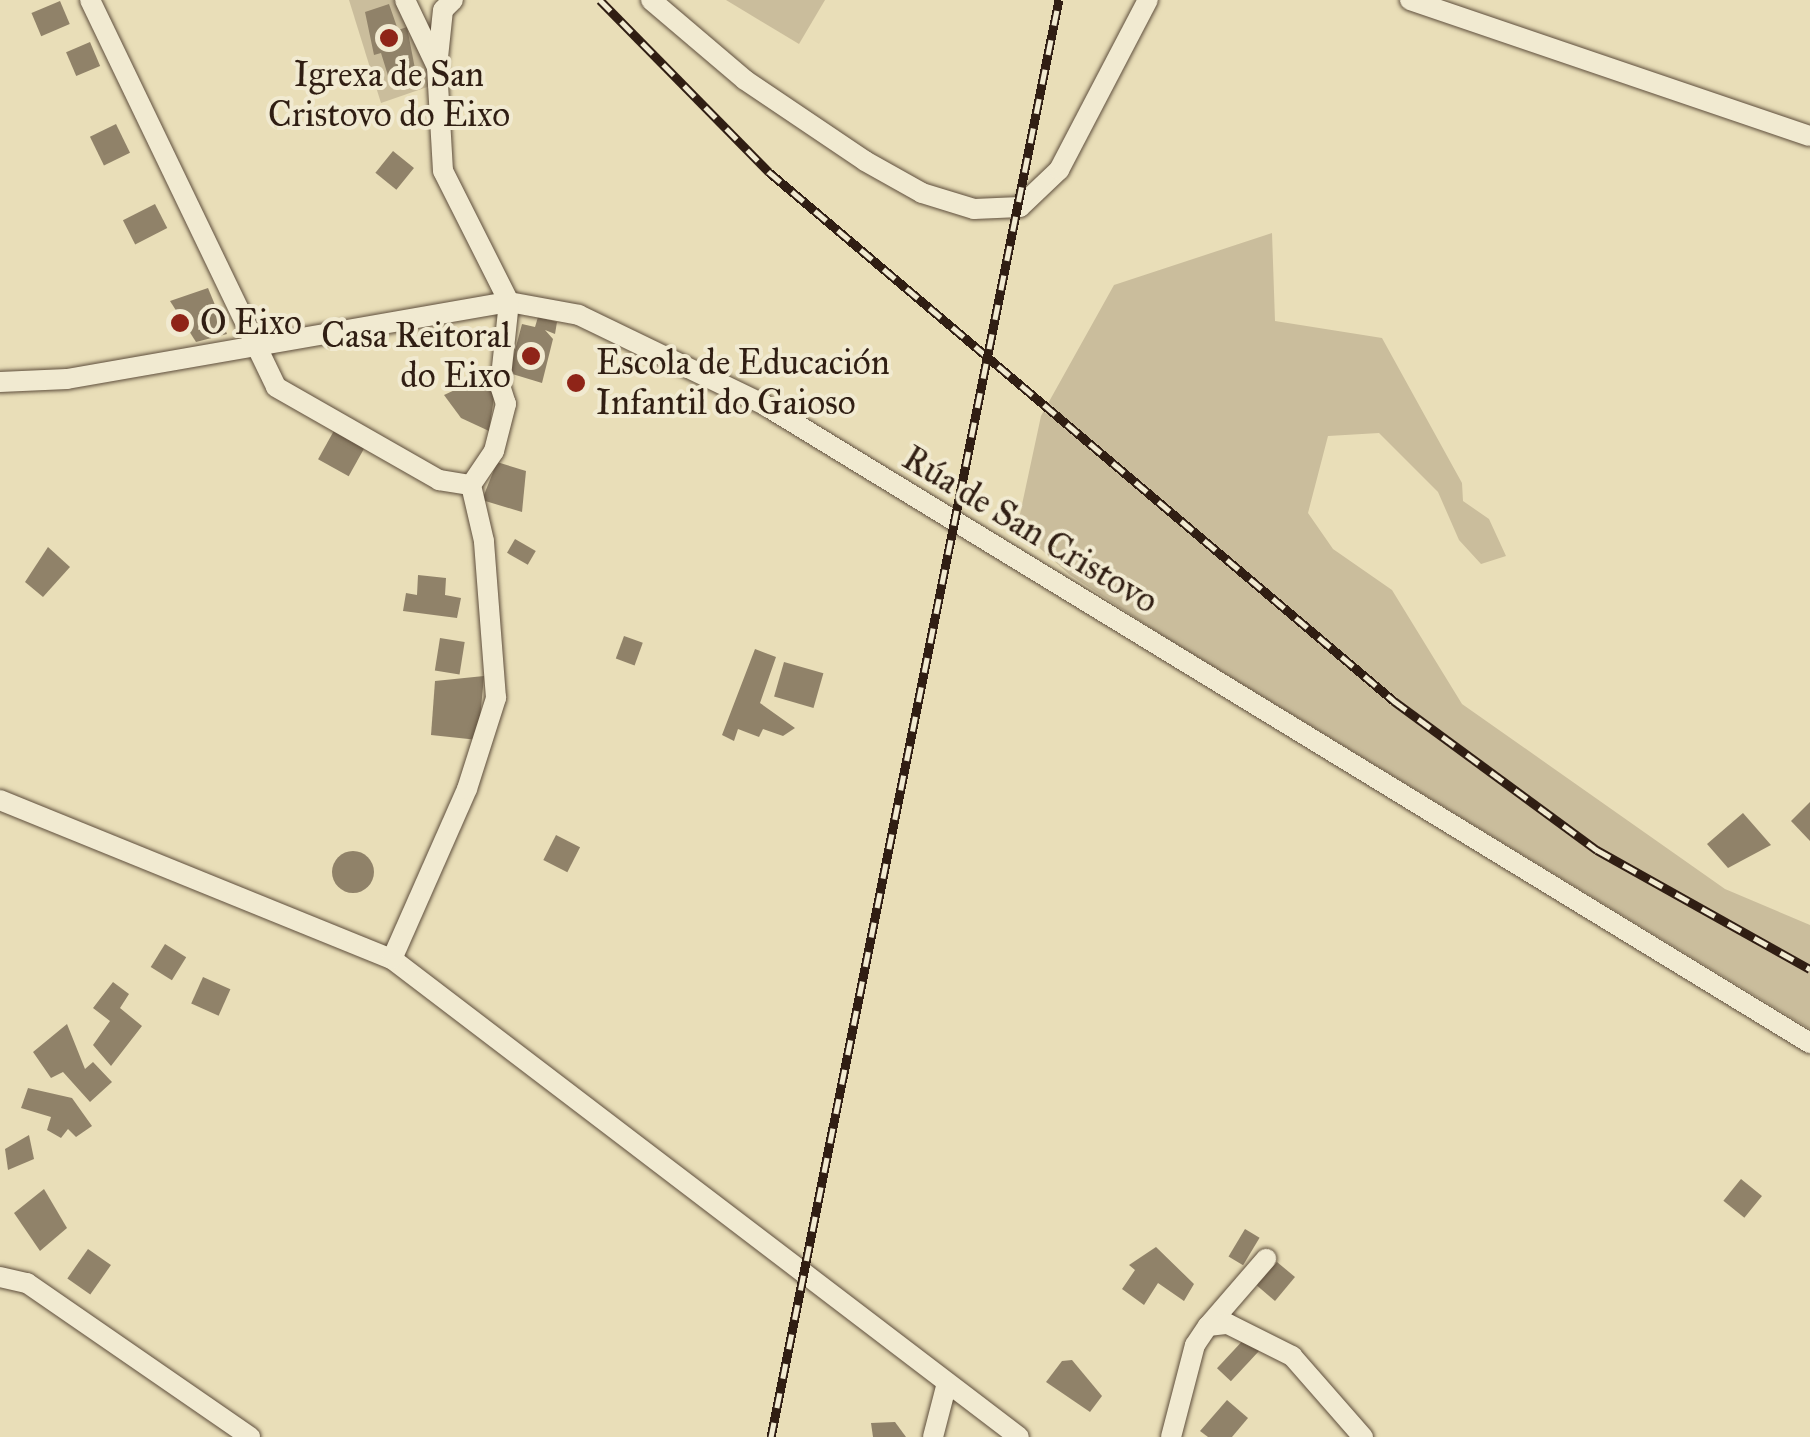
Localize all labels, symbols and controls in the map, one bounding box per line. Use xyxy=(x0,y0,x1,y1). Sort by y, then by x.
marker: Igrexa de San Cristovo do Eixo xyxy=(378,27,400,49)
place label: Igrexa de San Cristovo do Eixo xyxy=(268,54,510,136)
place label: O Eixo xyxy=(200,302,302,344)
marker: O Eixo xyxy=(169,312,191,334)
place label: Casa Reitoral do Eixo xyxy=(321,315,511,397)
place label: Escola de Educación Infantil do Gaioso xyxy=(596,342,890,424)
marker: Casa Reitoral do Eixo xyxy=(520,345,542,367)
marker: Escola de Educación Infantil do Gaioso xyxy=(565,372,587,394)
street label: Rúa de San Cristovo xyxy=(895,437,1165,623)

